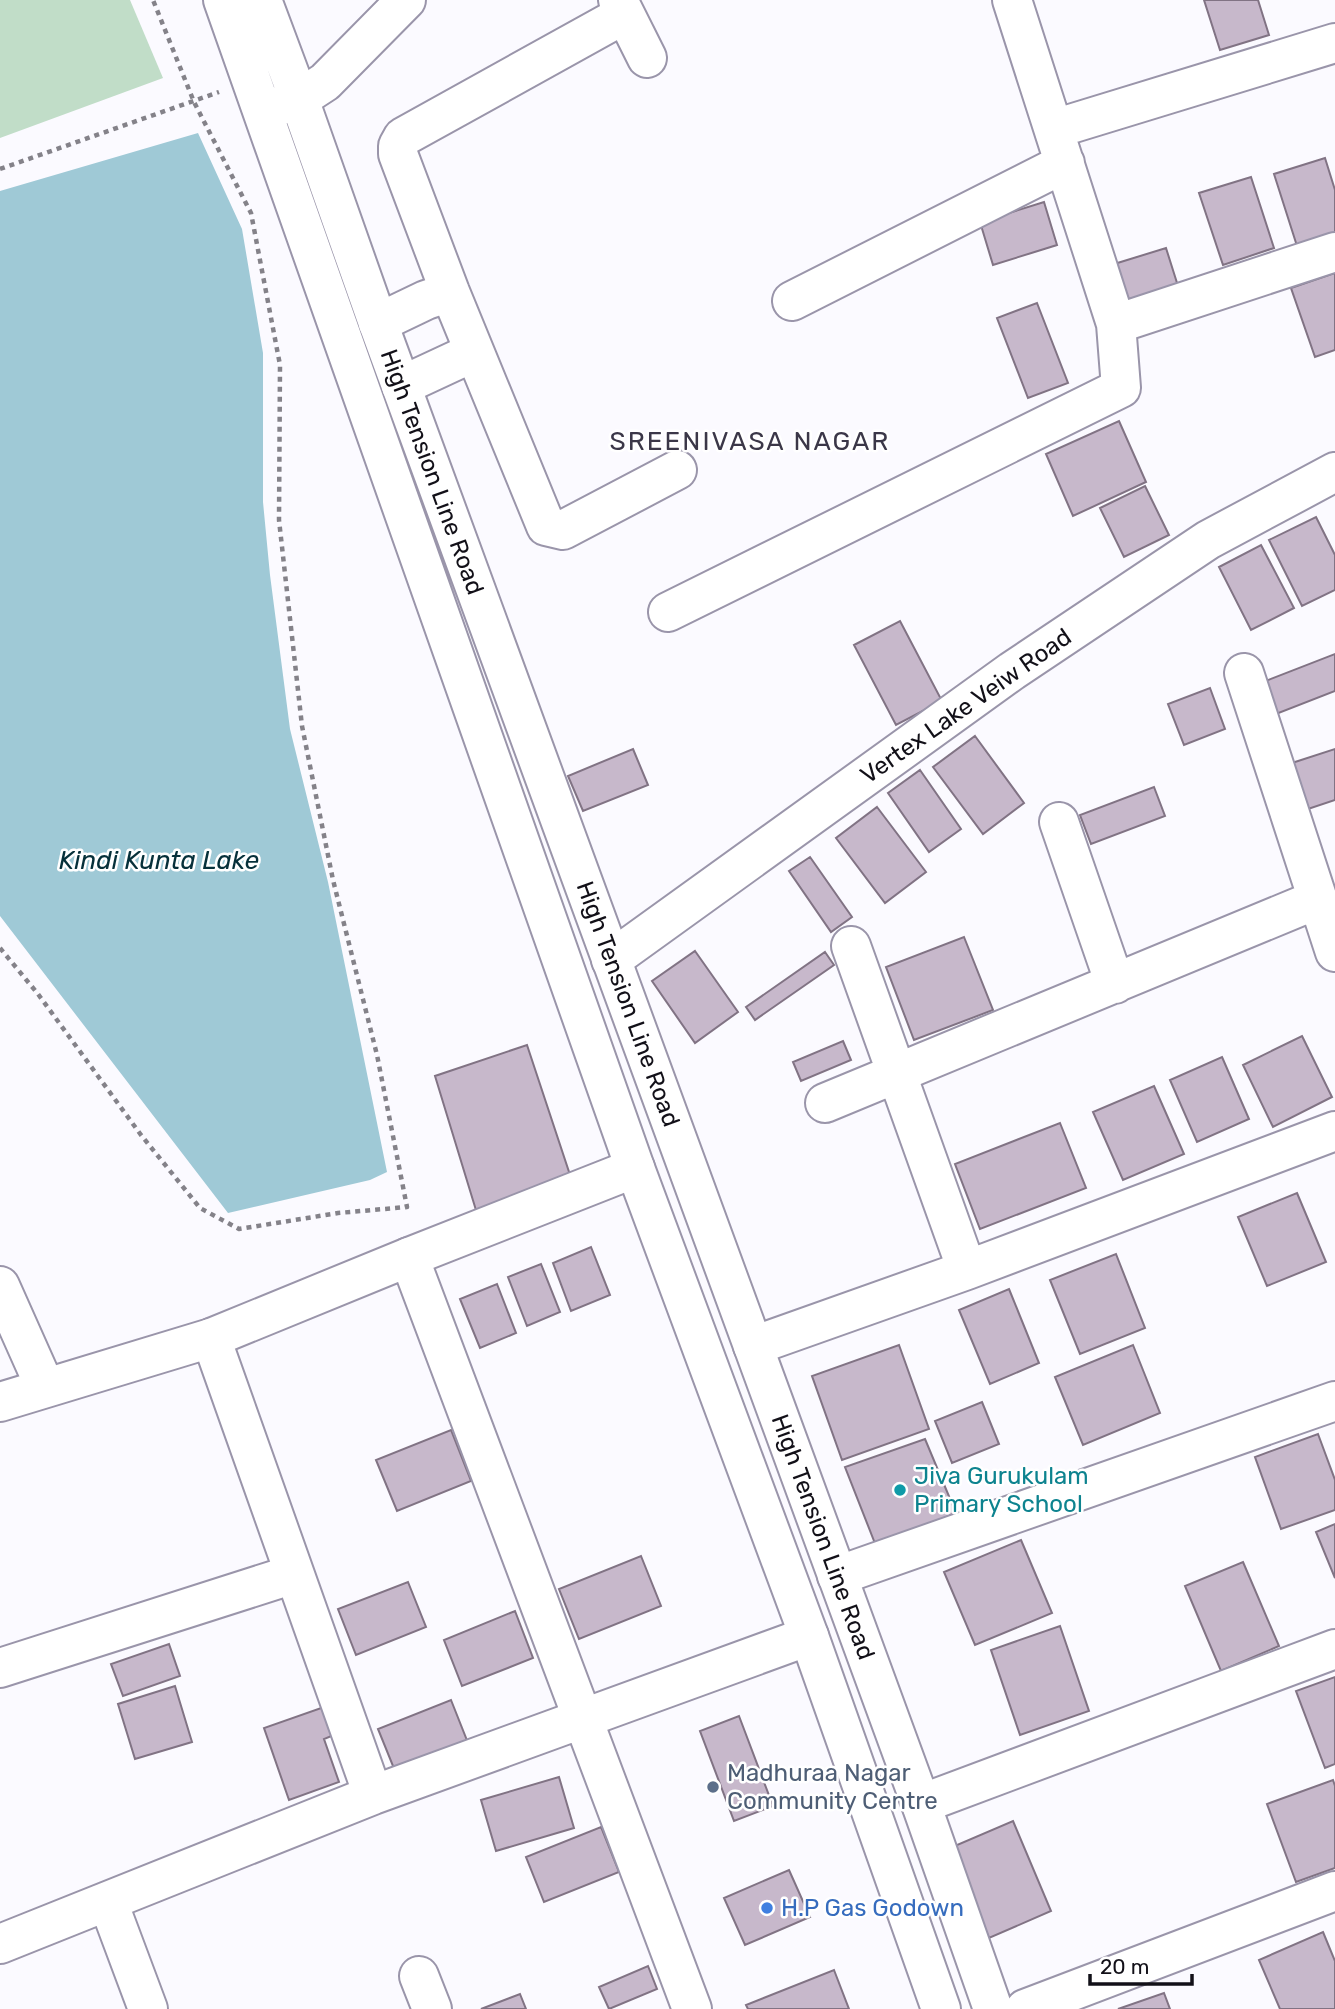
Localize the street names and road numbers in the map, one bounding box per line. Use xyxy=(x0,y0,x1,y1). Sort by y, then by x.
street label: High Tension Line Road xyxy=(375,345,489,599)
street label: Vertex Lake Veiw Road xyxy=(855,623,1077,789)
street label: High Tension Line Road xyxy=(571,877,685,1131)
street label: High Tension Line Road xyxy=(766,1410,880,1664)

